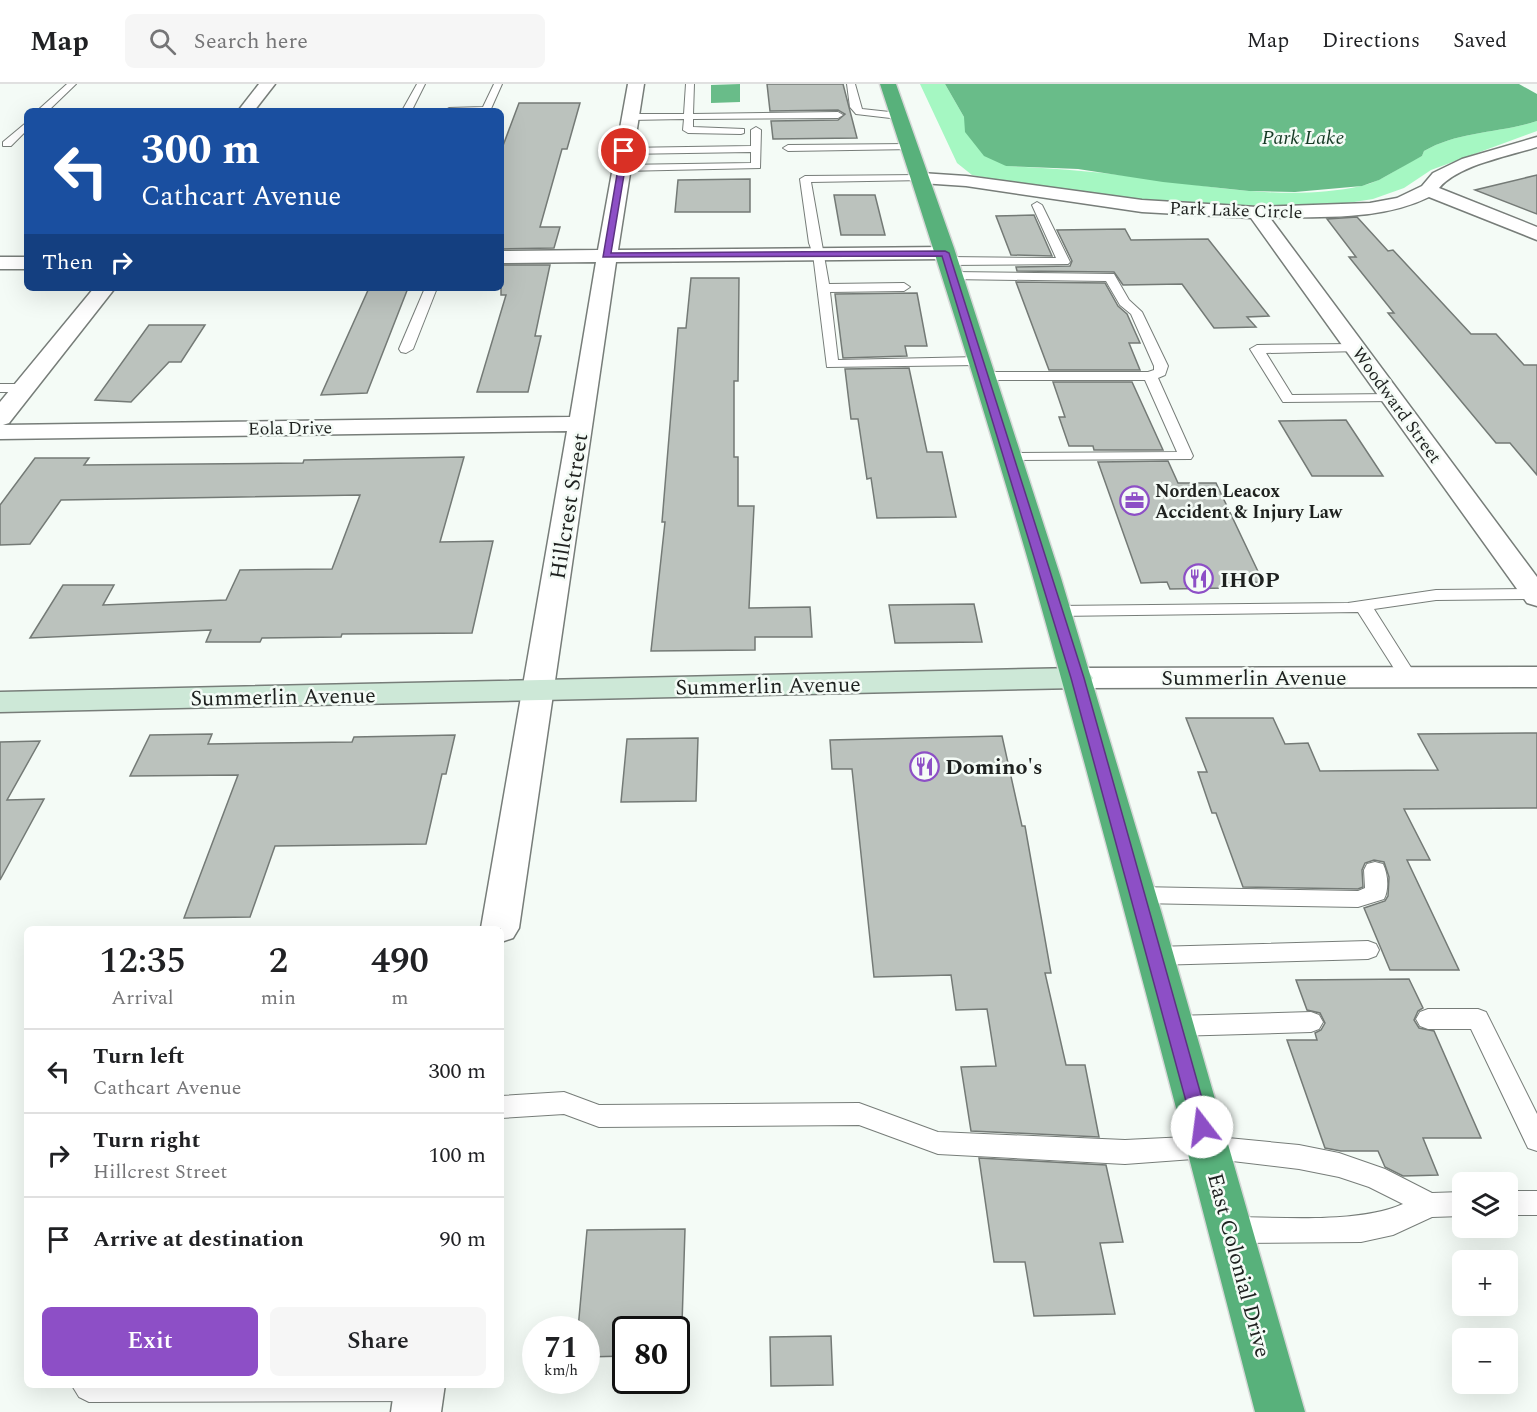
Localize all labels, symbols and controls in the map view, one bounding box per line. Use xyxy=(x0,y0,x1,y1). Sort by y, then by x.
search box xyxy=(125,14,545,68)
text: Map xyxy=(30,20,89,63)
icon: search xyxy=(146,25,179,58)
text: Search here xyxy=(194,25,308,58)
text: Map xyxy=(1247,25,1289,57)
text: Directions xyxy=(1322,25,1420,57)
text: Saved xyxy=(1453,25,1507,57)
text: 300 m xyxy=(141,119,260,182)
water label: Park Lake xyxy=(1262,123,1344,153)
pin xyxy=(598,125,649,176)
icon: left xyxy=(42,132,120,210)
icon: arrive xyxy=(607,134,640,167)
text: Cathcart Avenue xyxy=(141,176,341,218)
street label: Park Lake Circle xyxy=(1169,195,1303,226)
text: Then xyxy=(42,246,93,279)
icon: right xyxy=(105,246,138,279)
street label: Woodward Street xyxy=(1345,341,1448,469)
street label: Eola Drive xyxy=(248,414,332,443)
street label: Hillcrest Street xyxy=(542,430,597,582)
place label: Norden Leacox Accident & Injury Law xyxy=(1155,478,1343,526)
office icon: Norden Leacox Accident & Injury Law xyxy=(1118,485,1150,517)
restaurant icon: IHOP xyxy=(1183,563,1215,595)
place label: IHOP xyxy=(1220,564,1280,597)
street label: Summerlin Avenue xyxy=(1161,662,1347,695)
street label: Summerlin Avenue xyxy=(675,668,861,705)
street label: Summerlin Avenue xyxy=(190,679,376,716)
restaurant icon: Domino's xyxy=(908,750,940,782)
place label: Domino's xyxy=(945,751,1043,784)
text: 12:35 xyxy=(99,934,186,989)
text: 2 xyxy=(269,934,288,989)
text: 490 xyxy=(371,934,429,989)
text: Arrival xyxy=(111,983,174,1013)
text: min xyxy=(261,983,296,1013)
text: m xyxy=(391,983,409,1013)
text: Turn left xyxy=(93,1040,185,1073)
icon: left xyxy=(42,1055,75,1088)
text: 300 m xyxy=(429,1055,486,1088)
text: Cathcart Avenue xyxy=(93,1073,241,1103)
position arrow xyxy=(1170,1095,1234,1159)
text: Turn right xyxy=(93,1124,200,1157)
icon: right xyxy=(42,1139,75,1172)
text: 100 m xyxy=(429,1139,486,1172)
text: Hillcrest Street xyxy=(93,1157,227,1187)
street label: East Colonial Drive xyxy=(1198,1169,1279,1361)
map controls xyxy=(1452,1172,1518,1394)
button: layers xyxy=(1452,1172,1518,1238)
icon: arrive xyxy=(42,1223,75,1256)
text: Arrive at destination xyxy=(93,1223,304,1256)
text: 90 m xyxy=(440,1223,486,1256)
button: + xyxy=(1452,1250,1518,1316)
button: Exit xyxy=(42,1307,258,1376)
button: Share xyxy=(270,1307,486,1376)
speed limit sign: 80 xyxy=(612,1316,690,1394)
text: 71 xyxy=(544,1325,578,1371)
button: − xyxy=(1452,1328,1518,1394)
text: km/h xyxy=(544,1359,578,1382)

